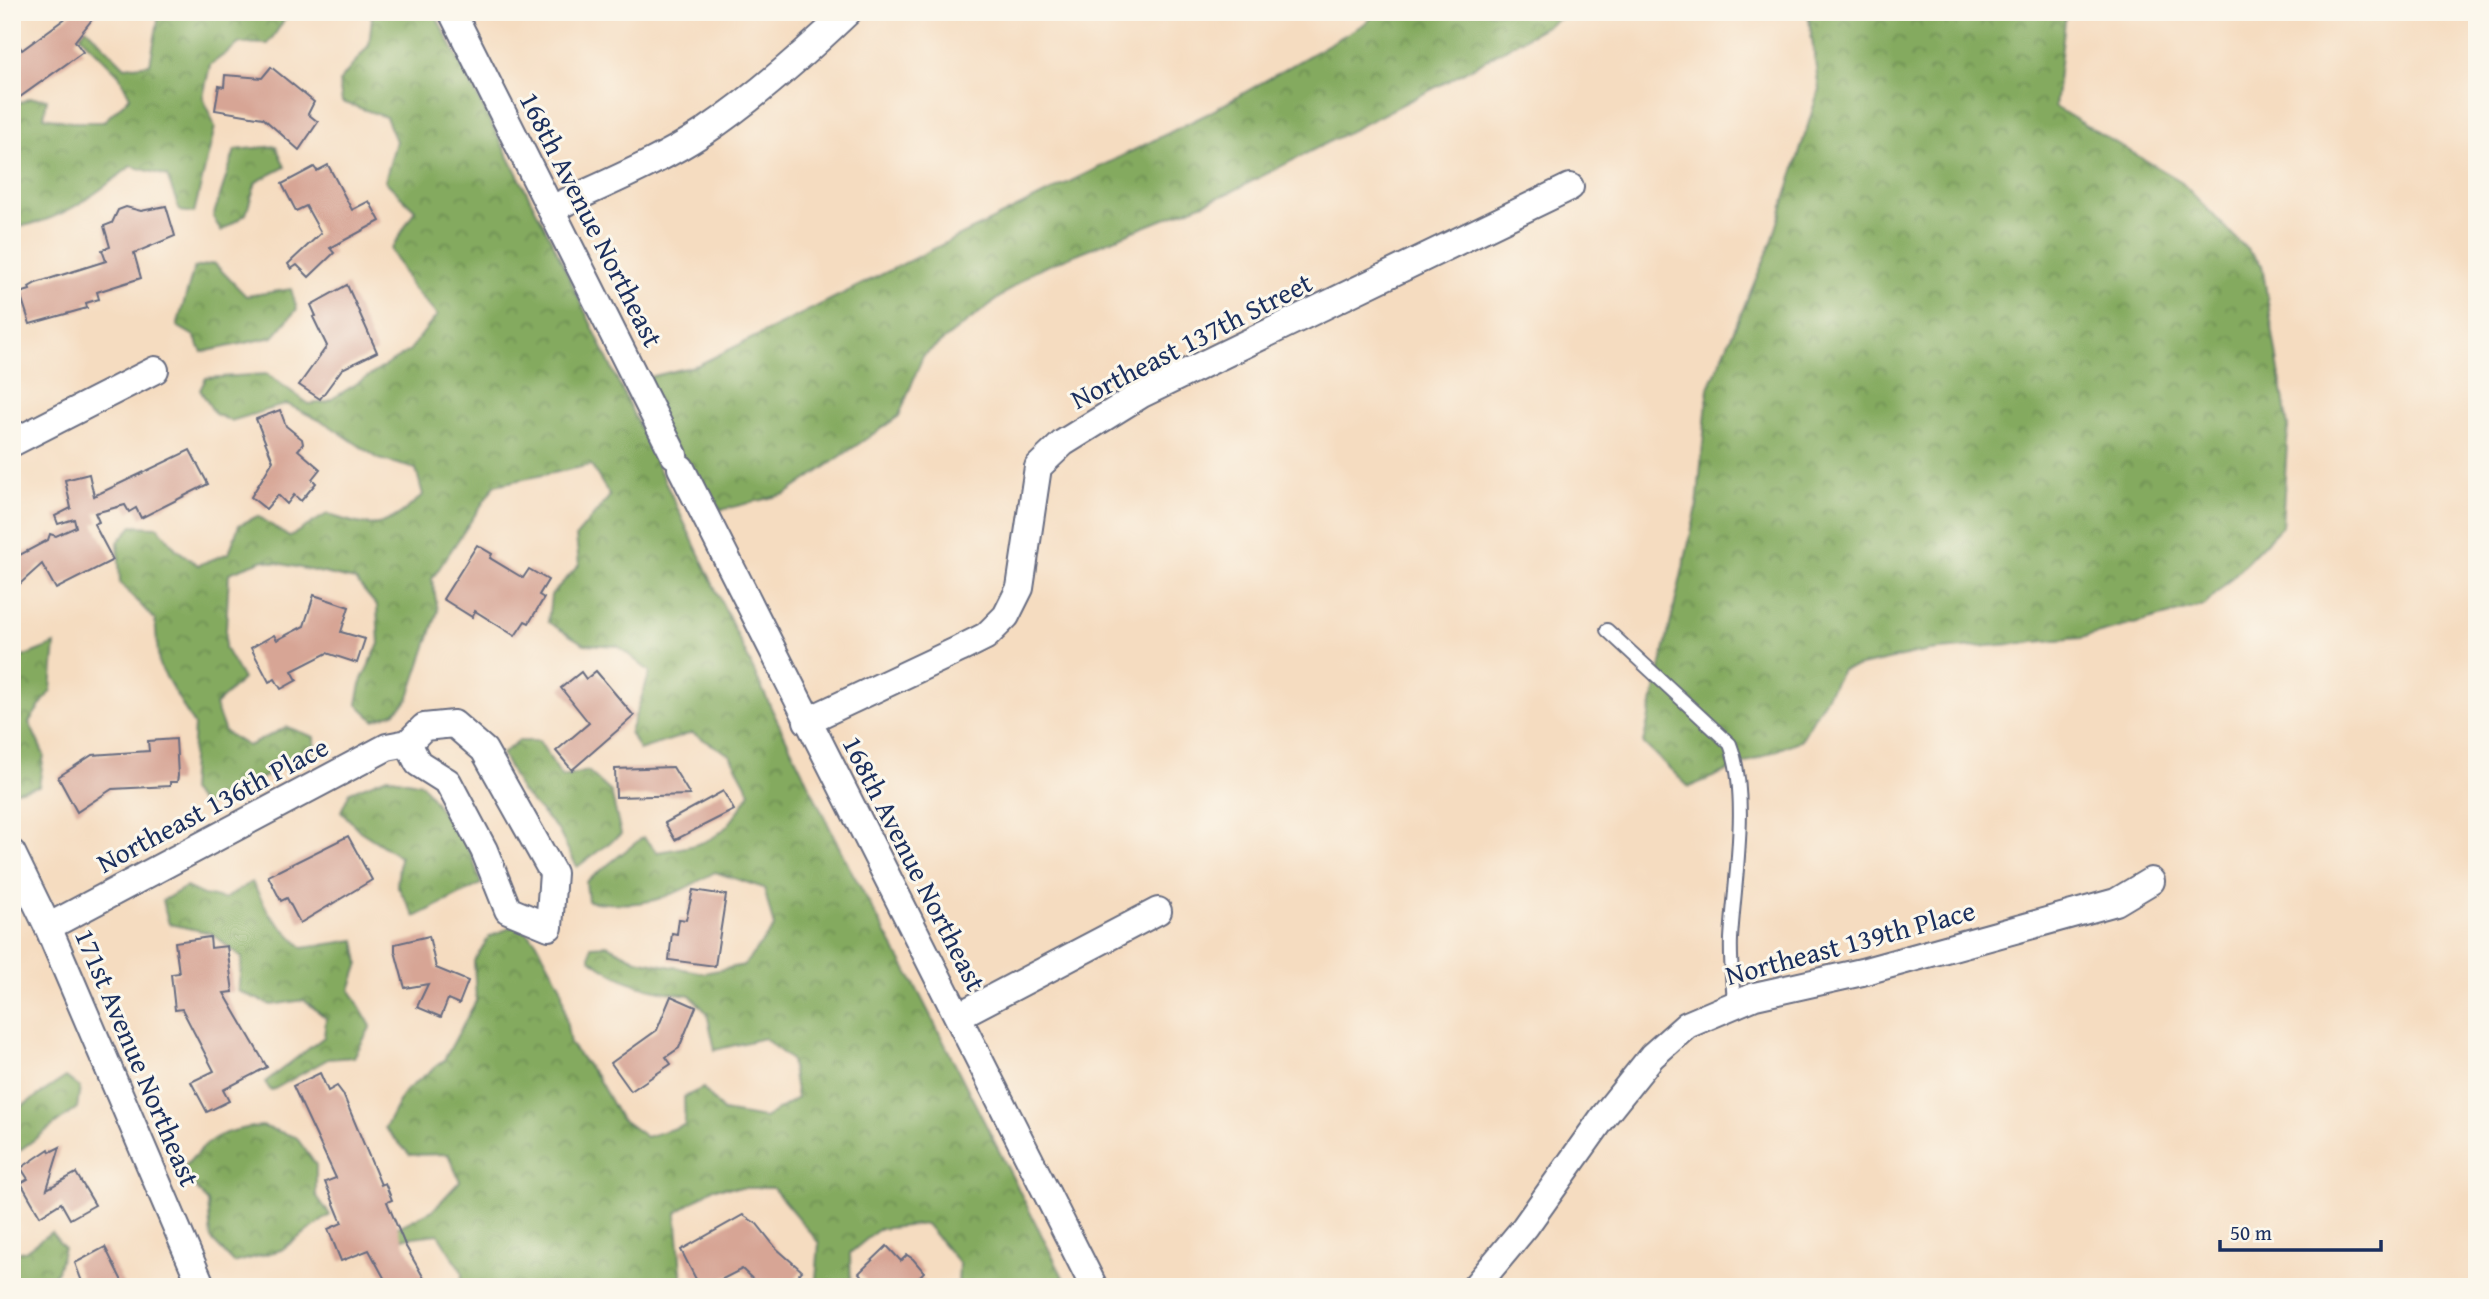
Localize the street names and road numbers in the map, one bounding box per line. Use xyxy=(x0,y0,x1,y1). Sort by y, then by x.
street label: 168th Avenue Northeast xyxy=(510,84,674,354)
street label: Northeast 137th Street xyxy=(1063,261,1319,419)
street label: Northeast 136th Place xyxy=(89,726,335,882)
street label: 168th Avenue Northeast xyxy=(833,728,997,998)
street label: Northeast 139th Place xyxy=(1720,889,1980,995)
street label: 171st Avenue Northeast xyxy=(65,922,211,1193)

